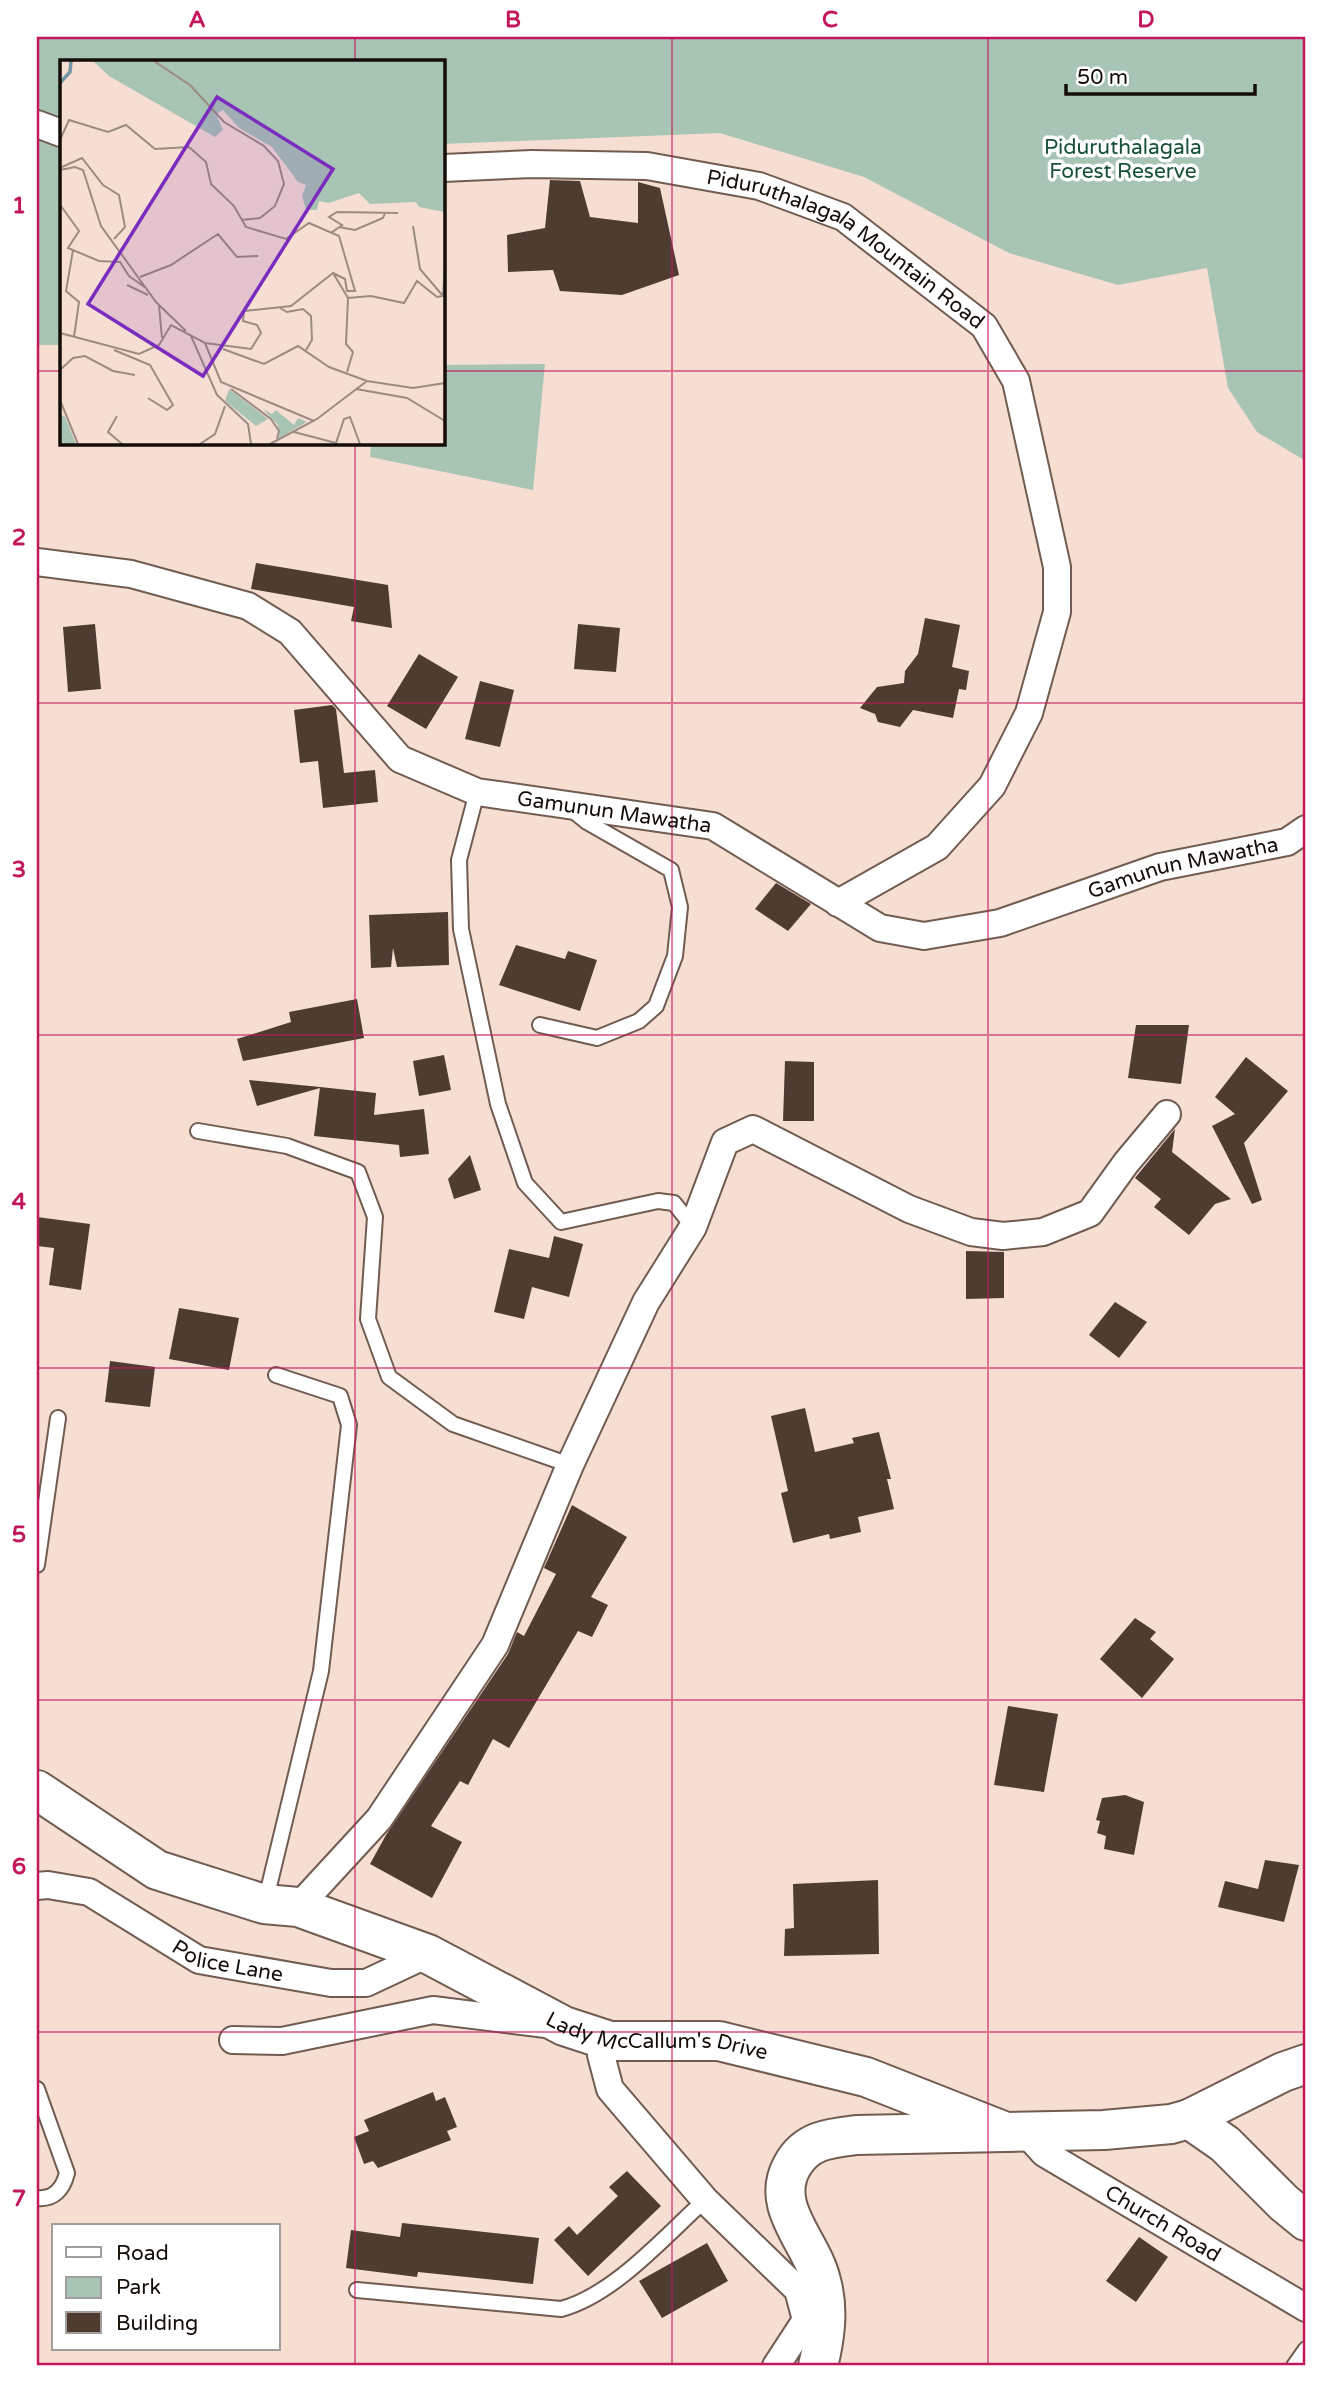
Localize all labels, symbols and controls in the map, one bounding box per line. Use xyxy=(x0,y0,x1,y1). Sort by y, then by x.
text: A xyxy=(188,6,206,34)
text: B xyxy=(505,6,521,34)
text: C xyxy=(822,6,838,34)
text: D xyxy=(1137,6,1155,34)
scale bar xyxy=(1066,52,1256,96)
inset map xyxy=(60,60,444,444)
text: 50 m xyxy=(1077,65,1128,90)
park label: Piduruthalagala Forest Reserve xyxy=(1044,135,1202,184)
street label: Piduruthalagala Mountain Road xyxy=(705,165,989,335)
text: 1 xyxy=(12,192,26,220)
text: 2 xyxy=(12,524,26,552)
street label: Gamunun Mawatha xyxy=(515,786,713,839)
street label: Gamunun Mawatha xyxy=(1085,832,1281,904)
text: 3 xyxy=(12,856,26,884)
text: 4 xyxy=(12,1188,27,1216)
text: 5 xyxy=(12,1521,26,1549)
text: 6 xyxy=(12,1853,26,1881)
street label: Police Lane xyxy=(167,1935,285,1987)
street label: Lady McCallum's Drive xyxy=(541,2007,770,2065)
street label: Church Road xyxy=(1100,2180,1225,2268)
text: 7 xyxy=(12,2185,26,2213)
legend xyxy=(52,2224,280,2350)
text: Road xyxy=(116,2241,169,2266)
text: Park xyxy=(116,2275,161,2300)
text: Building xyxy=(116,2311,198,2336)

